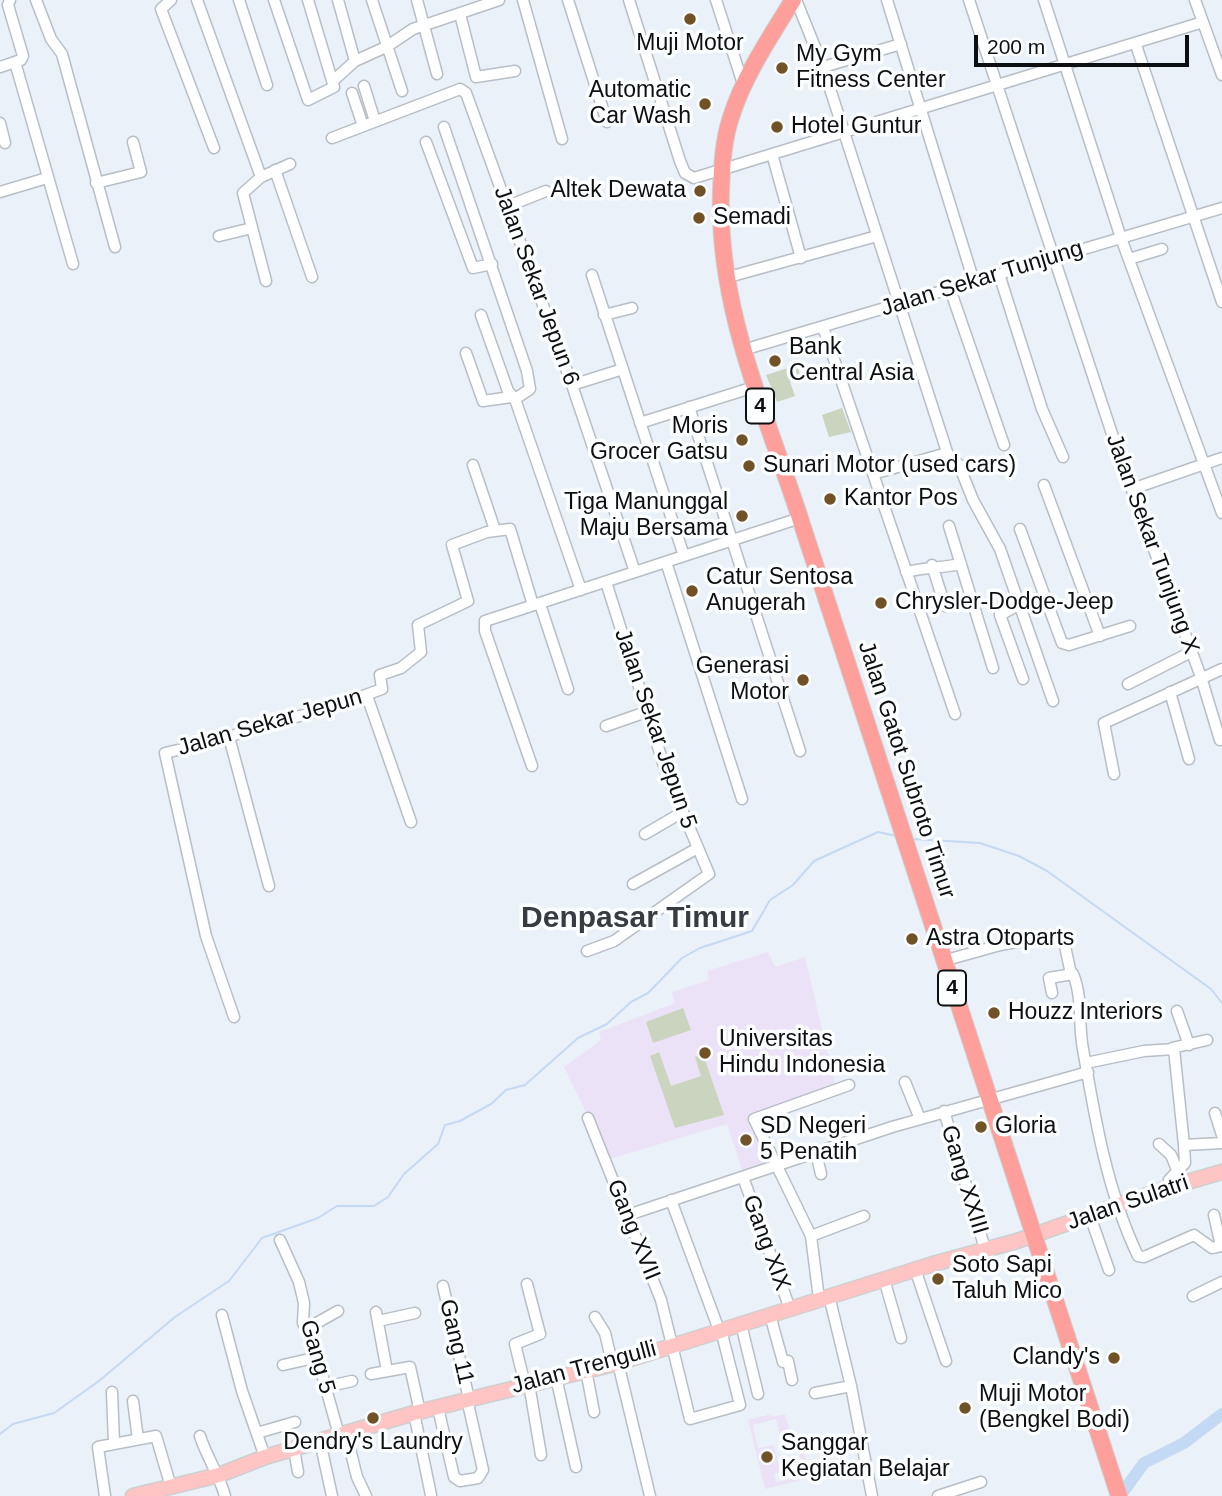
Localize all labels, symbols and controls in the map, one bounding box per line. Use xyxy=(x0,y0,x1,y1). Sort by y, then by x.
marker: Muji Motor xyxy=(682,11,698,27)
scale bar xyxy=(977,21,1192,65)
place label: Muji Motor xyxy=(636,30,744,58)
text: 200 m xyxy=(987,35,1045,58)
place label: My Gym Fitness Center xyxy=(796,41,946,95)
marker: My Gym Fitness Center xyxy=(774,60,790,76)
place label: Automatic Car Wash xyxy=(589,77,691,131)
marker: Automatic Car Wash xyxy=(697,96,713,112)
place label: Hotel Guntur xyxy=(791,113,921,141)
marker: Hotel Guntur xyxy=(769,119,785,135)
place label: Altek Dewata xyxy=(550,177,686,205)
street label: Jalan Sekar Jepun 6 xyxy=(487,183,585,389)
marker: Altek Dewata xyxy=(692,183,708,199)
place label: Semadi xyxy=(713,204,791,232)
marker: Semadi xyxy=(691,210,707,226)
street label: Jalan Sekar Tunjung xyxy=(878,235,1086,323)
place label: Bank Central Asia xyxy=(789,334,914,388)
marker: Bank Central Asia xyxy=(767,353,783,369)
road number: 4 xyxy=(746,388,774,424)
place label: Moris Grocer Gatsu xyxy=(590,413,728,467)
street label: Jalan Sekar Tunjung X xyxy=(1099,430,1205,658)
marker: Moris Grocer Gatsu xyxy=(734,432,750,448)
place label: Sunari Motor (used cars) xyxy=(763,452,1016,480)
marker: Sunari Motor (used cars) xyxy=(741,458,757,474)
place label: Kantor Pos xyxy=(844,485,958,513)
place label: Tiga Manunggal Maju Bersama xyxy=(564,489,728,543)
marker: Kantor Pos xyxy=(822,491,838,507)
marker: Tiga Manunggal Maju Bersama xyxy=(734,508,750,524)
place label: Catur Sentosa Anugerah xyxy=(706,564,853,618)
marker: Catur Sentosa Anugerah xyxy=(684,583,700,599)
place label: Chrysler-Dodge-Jeep xyxy=(895,589,1114,617)
marker: Chrysler-Dodge-Jeep xyxy=(873,595,889,611)
street label: Jalan Sekar Jepun 5 xyxy=(608,625,702,833)
street label: Jalan Gatot Subroto Timur xyxy=(851,638,961,902)
place label: Generasi Motor xyxy=(696,653,789,707)
marker: Generasi Motor xyxy=(795,672,811,688)
street label: Jalan Sekar Jepun xyxy=(175,683,365,763)
district label: Denpasar Timur xyxy=(521,901,749,937)
place label: Astra Otoparts xyxy=(926,925,1074,953)
marker: Astra Otoparts xyxy=(904,931,920,947)
road number: 4 xyxy=(938,970,966,1006)
place label: Houzz Interiors xyxy=(1008,999,1163,1027)
marker: Houzz Interiors xyxy=(986,1005,1002,1021)
place label: Universitas Hindu Indonesia xyxy=(719,1026,885,1080)
marker: Universitas Hindu Indonesia xyxy=(697,1045,713,1061)
place label: SD Negeri 5 Penatih xyxy=(760,1113,866,1167)
place label: Gloria xyxy=(995,1113,1056,1141)
marker: Gloria xyxy=(973,1119,989,1135)
street label: Gang XXIII xyxy=(934,1122,994,1238)
marker: SD Negeri 5 Penatih xyxy=(738,1132,754,1148)
street label: Jalan Sulatri xyxy=(1064,1169,1192,1237)
street label: Gang XVII xyxy=(600,1176,666,1284)
street label: Gang XIX xyxy=(736,1191,796,1295)
place label: Soto Sapi Taluh Mico xyxy=(952,1252,1062,1306)
marker: Soto Sapi Taluh Mico xyxy=(930,1271,946,1287)
street label: Gang 11 xyxy=(433,1297,479,1387)
street label: Gang 5 xyxy=(293,1317,341,1397)
street label: Jalan Trengulli xyxy=(509,1335,659,1401)
place label: Clandy's xyxy=(1013,1344,1100,1372)
marker: Clandy's xyxy=(1106,1350,1122,1366)
place label: Muji Motor (Bengkel Bodi) xyxy=(979,1381,1130,1435)
marker: Muji Motor (Bengkel Bodi) xyxy=(957,1400,973,1416)
marker: Dendry's Laundry xyxy=(365,1410,381,1426)
place label: Dendry's Laundry xyxy=(283,1429,463,1457)
place label: Sanggar Kegiatan Belajar xyxy=(781,1430,950,1484)
marker: Sanggar Kegiatan Belajar xyxy=(759,1449,775,1465)

